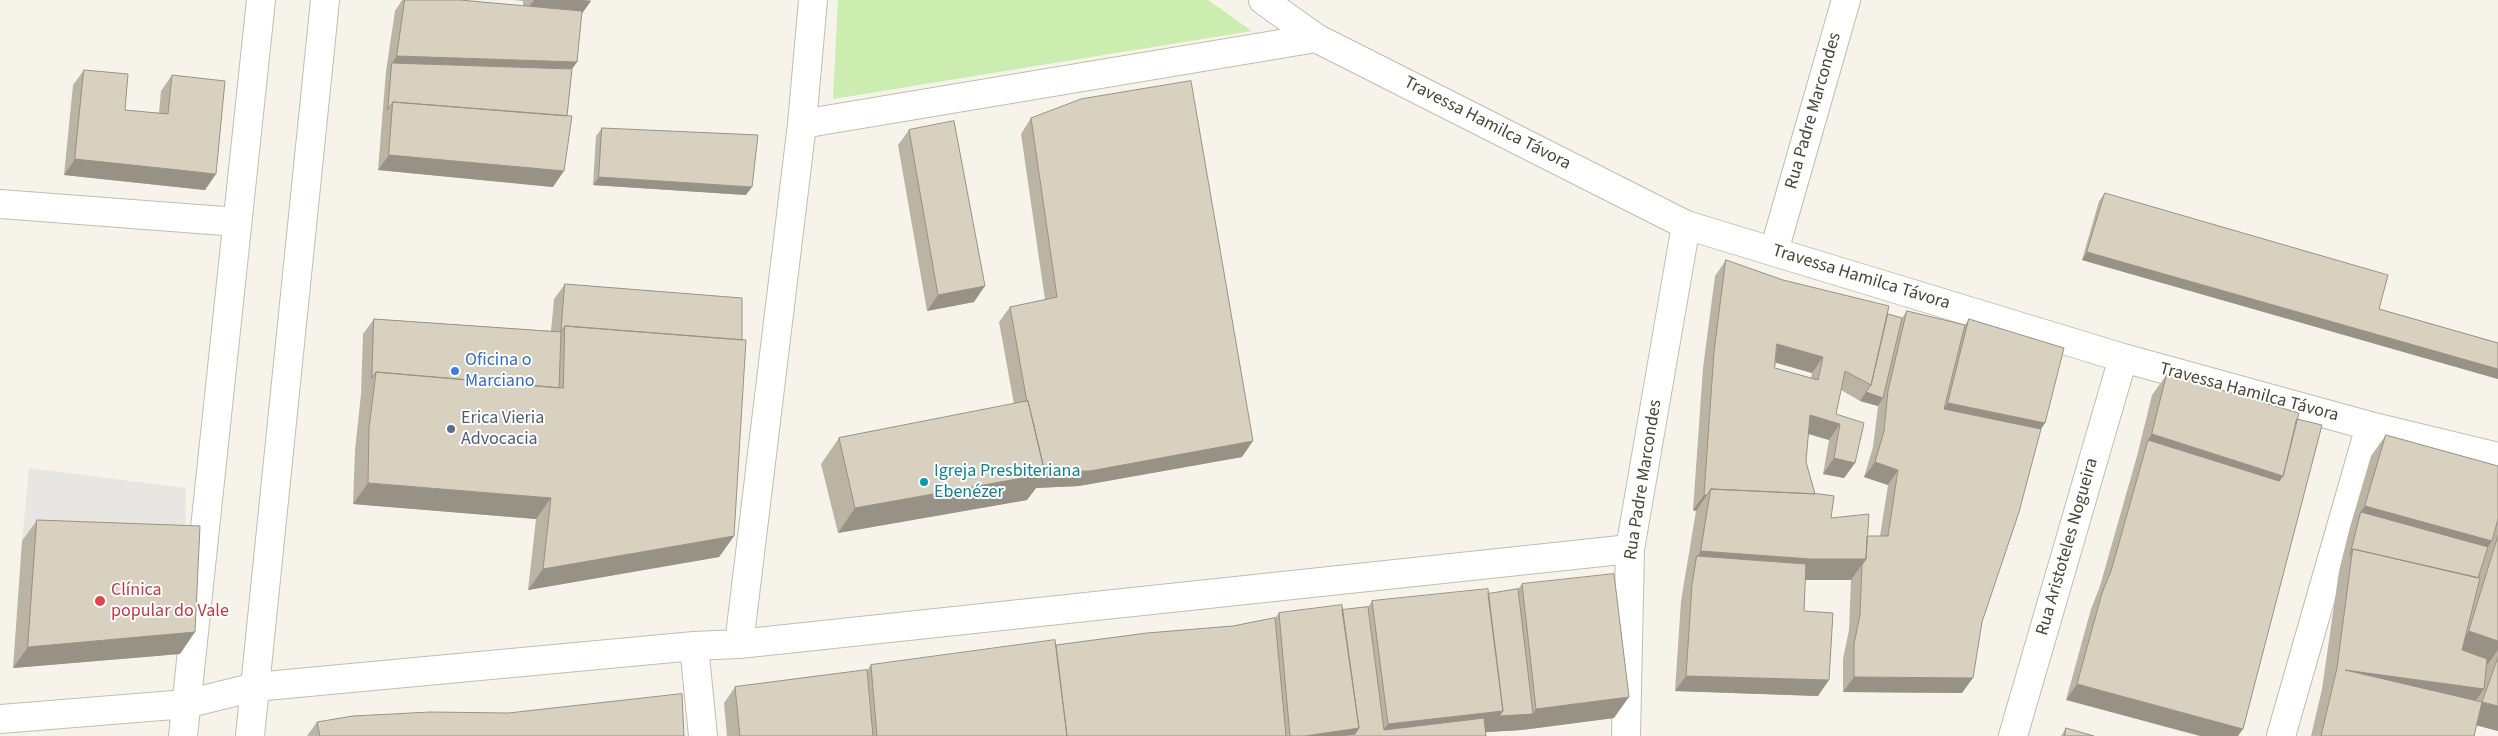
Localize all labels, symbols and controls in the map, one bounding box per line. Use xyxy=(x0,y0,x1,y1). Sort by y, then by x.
street label: Rua Padre Marcondes xyxy=(1781,30,1847,192)
street label: Travessa Hamilca Távora xyxy=(1400,72,1574,176)
street label: Travessa Hamilca Távora xyxy=(1770,241,1952,315)
place label: Oficina o Marciano xyxy=(465,350,535,392)
street label: Travessa Hamilca Távora xyxy=(2157,359,2341,427)
marker: Oficina o Marciano xyxy=(449,365,461,377)
street label: Rua Padre Marcondes xyxy=(1621,398,1667,562)
place label: Erica Vieria Advocacia xyxy=(461,408,544,450)
marker: Erica Vieria Advocacia xyxy=(445,423,457,435)
street label: Rua Aristoteles Nogueira xyxy=(2032,456,2104,638)
place label: Igreja Presbiteriana Ebenézer xyxy=(934,461,1080,504)
marker: Igreja Presbiteriana Ebenézer xyxy=(918,476,930,488)
place label: Clínica popular do Vale xyxy=(111,580,229,622)
marker: Clínica popular do Vale xyxy=(93,594,107,608)

